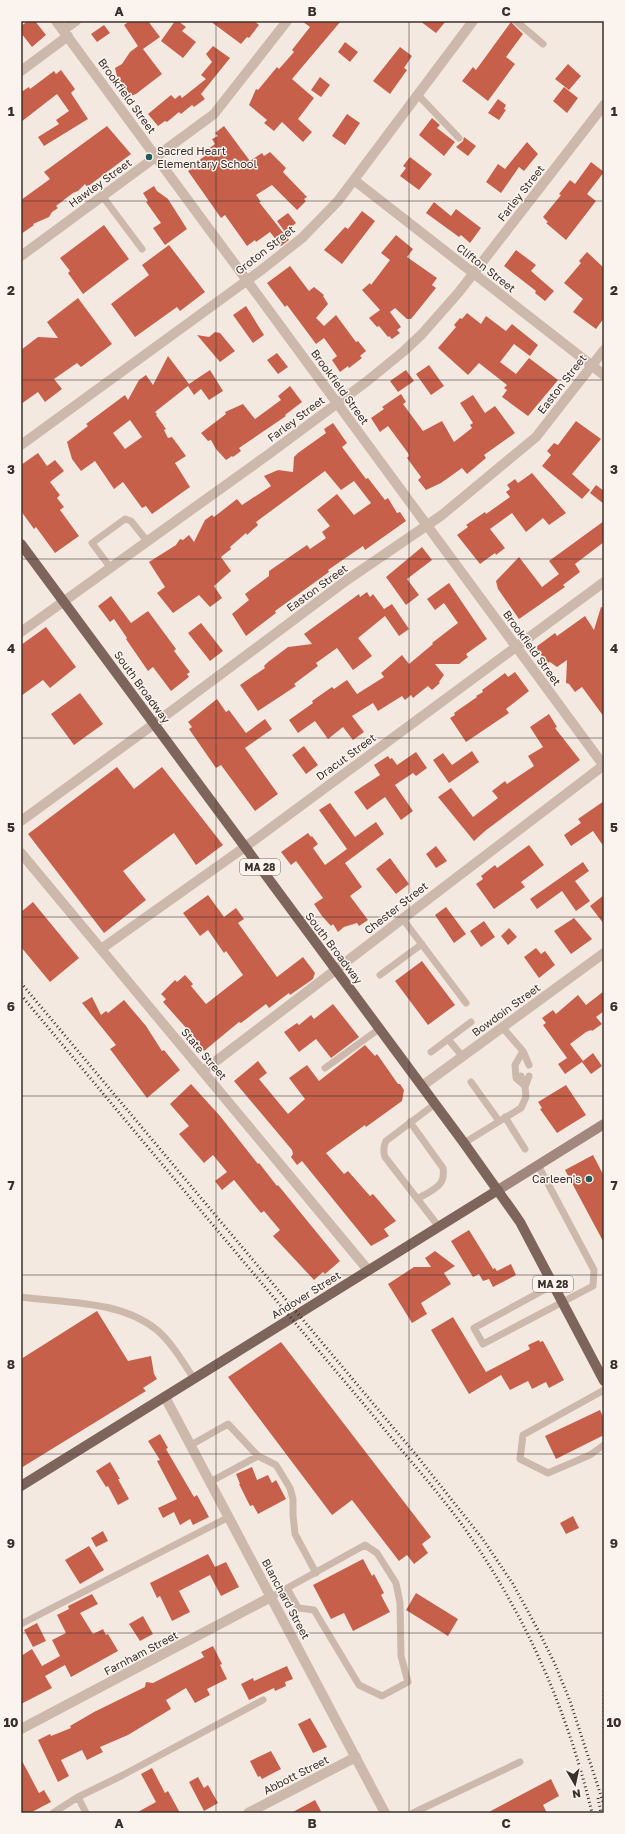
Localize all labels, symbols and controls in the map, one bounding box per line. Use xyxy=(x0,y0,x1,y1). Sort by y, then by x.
text: A xyxy=(114,3,124,19)
text: B xyxy=(307,3,317,19)
text: C xyxy=(501,3,511,19)
street label: Brookfield Street xyxy=(96,56,159,136)
text: 1 xyxy=(8,103,15,119)
text: 1 xyxy=(611,103,618,119)
place label: Sacred Heart Elementary School xyxy=(157,144,257,170)
marker: Sacred Heart Elementary School xyxy=(144,152,154,162)
street label: Hawley Street xyxy=(66,155,134,210)
street label: Farley Street xyxy=(495,162,547,223)
street label: Groton Street xyxy=(232,222,297,277)
street label: Clifton Street xyxy=(454,241,518,295)
text: 2 xyxy=(7,282,15,298)
text: 2 xyxy=(610,282,618,298)
street label: Brookfield Street xyxy=(309,347,372,427)
street label: Easton Street xyxy=(534,351,589,416)
street label: Farley Street xyxy=(265,393,327,444)
text: 3 xyxy=(7,461,15,477)
text: 3 xyxy=(610,461,618,477)
street label: Easton Street xyxy=(284,561,350,614)
street label: Brookfield Street xyxy=(501,608,564,688)
text: 4 xyxy=(7,640,15,656)
text: 4 xyxy=(610,640,618,656)
street label: South Broadway xyxy=(112,648,173,725)
street label: Dracut Street xyxy=(313,731,378,783)
text: 5 xyxy=(7,819,15,835)
text: 5 xyxy=(610,819,618,835)
road number: MA 28 xyxy=(240,859,280,875)
street label: Chester Street xyxy=(361,879,430,936)
street label: South Broadway xyxy=(303,909,366,986)
street label: Bowdoin Street xyxy=(469,981,542,1039)
text: 6 xyxy=(7,998,15,1014)
text: 6 xyxy=(610,998,618,1014)
street label: State Street xyxy=(179,1025,230,1082)
place label: Carleen's xyxy=(532,1172,581,1185)
marker: Carleen's xyxy=(584,1174,594,1184)
text: 7 xyxy=(7,1177,15,1193)
text: 7 xyxy=(610,1177,618,1193)
street label: Andover Street xyxy=(269,1268,343,1321)
road number: MA 28 xyxy=(533,1276,573,1292)
text: 8 xyxy=(7,1356,15,1372)
text: 8 xyxy=(610,1356,618,1372)
text: 9 xyxy=(7,1535,15,1551)
text: 9 xyxy=(610,1535,618,1551)
street label: Blanchard Street xyxy=(260,1556,313,1641)
street label: Farnham Street xyxy=(102,1628,180,1677)
text: 10 xyxy=(3,1714,19,1730)
text: 10 xyxy=(606,1714,622,1730)
street label: Abbott Street xyxy=(261,1753,331,1797)
north arrow xyxy=(555,1764,595,1804)
text: N xyxy=(571,1787,582,1801)
text: A xyxy=(114,1815,124,1831)
text: B xyxy=(307,1815,317,1831)
text: C xyxy=(501,1815,511,1831)

